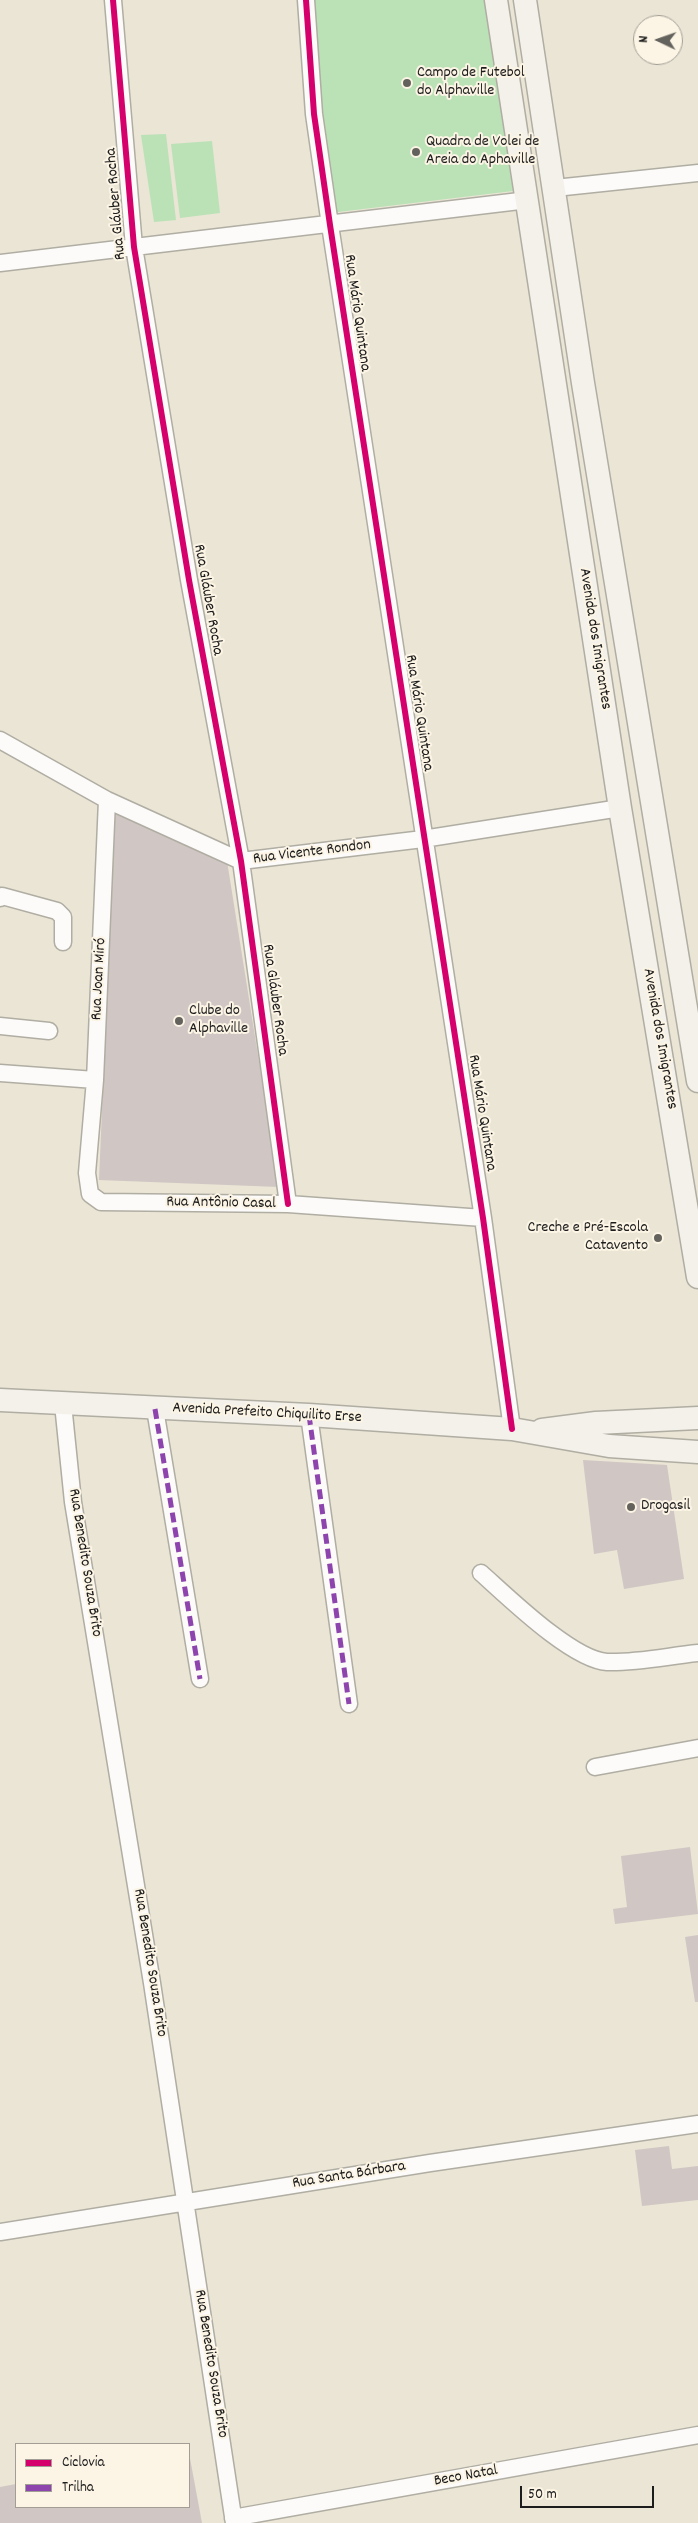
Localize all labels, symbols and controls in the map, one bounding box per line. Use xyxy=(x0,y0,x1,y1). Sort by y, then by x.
north arrow xyxy=(633,15,683,65)
text: N xyxy=(634,35,654,43)
place label: Campo de Futebol do Alphaville xyxy=(417,64,525,102)
marker: Campo de Futebol do Alphaville xyxy=(401,77,413,89)
place label: Quadra de Volei de Areia do Aphaville xyxy=(426,133,539,171)
marker: Quadra de Volei de Areia do Aphaville xyxy=(410,146,422,158)
street label: Rua Gláuber Rocha xyxy=(103,147,131,261)
street label: Rua Mário Quintana xyxy=(338,253,374,373)
street label: Rua Gláuber Rocha xyxy=(188,543,226,657)
street label: Avenida dos Imigrantes xyxy=(573,567,615,711)
street label: Rua Mário Quintana xyxy=(399,653,437,773)
street label: Rua Vicente Rondon xyxy=(252,836,372,870)
street label: Rua Joan Miró xyxy=(88,937,112,1021)
street label: Rua Gláuber Rocha xyxy=(257,943,291,1057)
street label: Avenida dos Imigrantes xyxy=(637,967,681,1111)
place label: Clube do Alphaville xyxy=(189,1002,248,1040)
marker: Clube do Alphaville xyxy=(173,1015,185,1027)
street label: Rua Mário Quintana xyxy=(462,1053,500,1173)
street label: Rua Antônio Casal xyxy=(166,1193,276,1215)
place label: Creche e Pré-Escola Catavento xyxy=(528,1219,648,1257)
marker: Creche e Pré-Escola Catavento xyxy=(652,1232,664,1244)
street label: Avenida Prefeito Chiquilito Erse xyxy=(172,1399,362,1429)
street label: Rua Benedito Souza Brito xyxy=(63,1488,105,1638)
place label: Drogasil xyxy=(641,1497,690,1517)
marker: Drogasil xyxy=(625,1501,637,1513)
street label: Rua Benedito Souza Brito xyxy=(128,1888,170,2038)
street label: Rua Santa Bárbara xyxy=(291,2158,407,2194)
street label: Rua Benedito Souza Brito xyxy=(189,2289,231,2439)
legend xyxy=(15,2443,190,2508)
text: Ciclovia xyxy=(62,2452,104,2474)
street label: Beco Natal xyxy=(433,2462,499,2492)
scale bar xyxy=(523,2476,657,2508)
text: Trilha xyxy=(62,2477,94,2499)
text: 50 m xyxy=(528,2484,557,2506)

